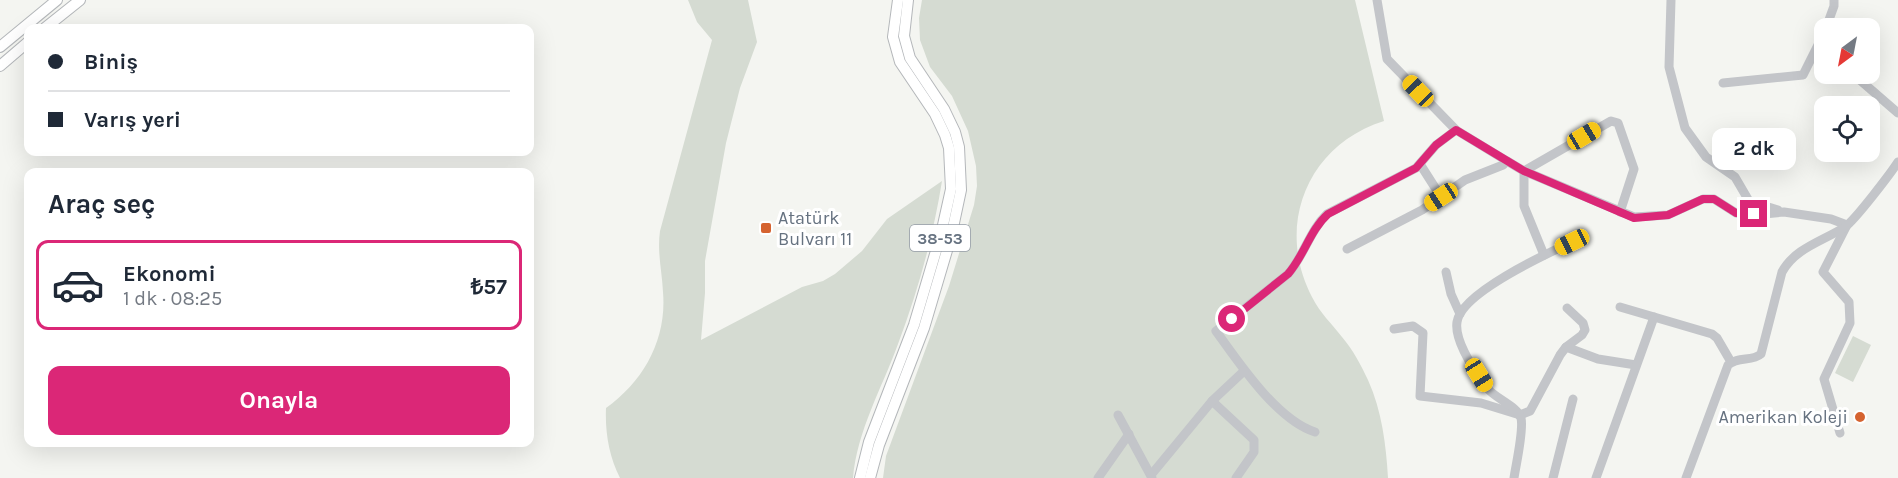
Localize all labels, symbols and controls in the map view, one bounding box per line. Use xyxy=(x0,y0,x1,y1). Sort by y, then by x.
north arrow xyxy=(1814,18,1880,84)
map controls xyxy=(1814,18,1880,162)
text: Biniş xyxy=(84,49,138,75)
car xyxy=(1399,72,1437,110)
button: locate xyxy=(1814,96,1880,162)
text: Varış yeri xyxy=(84,107,181,133)
car xyxy=(1564,119,1604,153)
callout: 2 dk xyxy=(1712,127,1796,169)
text: 2 dk xyxy=(1733,137,1775,160)
car xyxy=(1421,180,1461,214)
text: Araç seç xyxy=(48,188,155,220)
route end xyxy=(1740,200,1767,227)
place label: Atatürk Bulvarı 11 xyxy=(778,207,852,250)
marker: Atatürk Bulvarı 11 xyxy=(759,221,773,235)
road number: 38-53 xyxy=(910,225,970,251)
car xyxy=(1552,226,1592,258)
icon: car xyxy=(51,258,105,312)
text: Ekonomi xyxy=(123,261,216,287)
text: ₺57 xyxy=(471,274,507,300)
text: 1 dk · 08:25 xyxy=(123,287,222,310)
route start xyxy=(1218,305,1245,332)
car xyxy=(1462,355,1496,395)
button: Onayla xyxy=(48,366,510,435)
place label: Amerikan Koleji xyxy=(1718,406,1848,428)
marker: Amerikan Koleji xyxy=(1853,410,1867,424)

